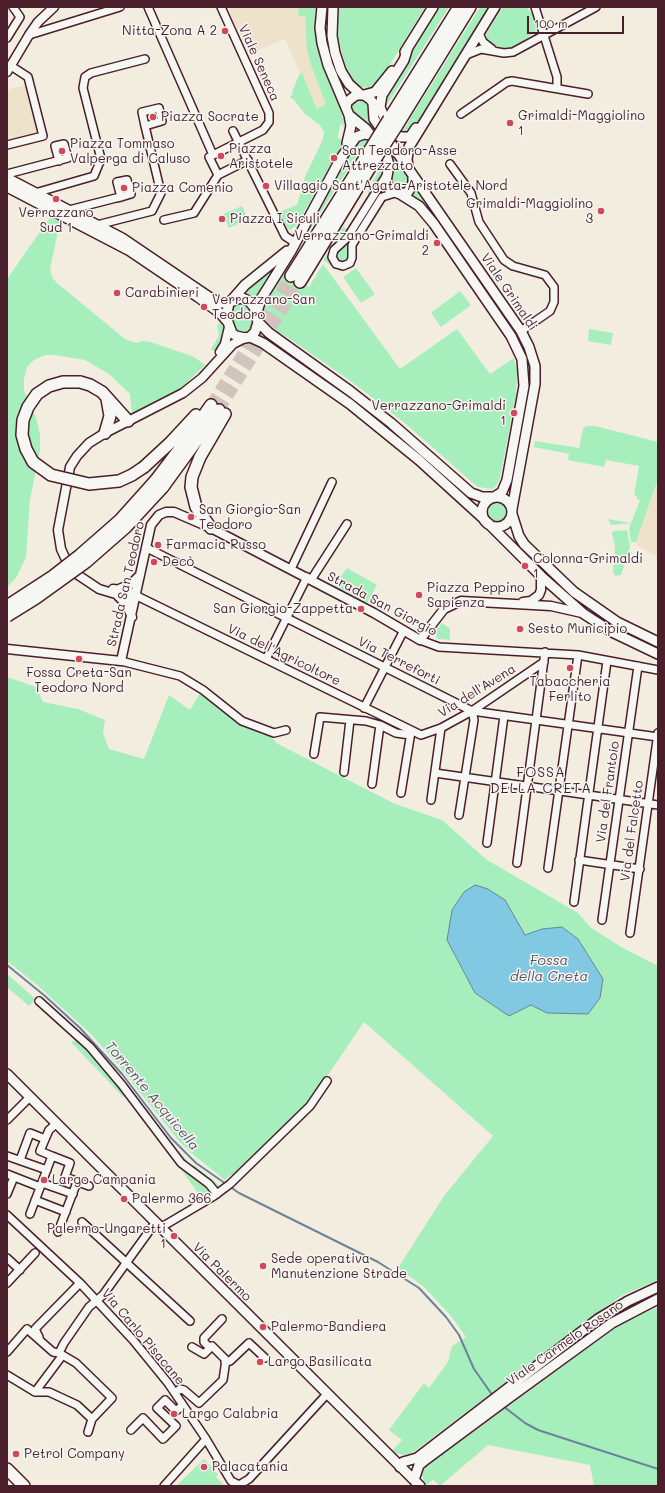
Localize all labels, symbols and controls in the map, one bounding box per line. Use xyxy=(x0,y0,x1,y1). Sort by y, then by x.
scale bar xyxy=(529,8,626,34)
text: 100 m xyxy=(534,15,568,31)
street label: Viale Seneca xyxy=(235,22,283,104)
place label: Nitta-Zona A 2 xyxy=(122,23,217,39)
marker: Nitta-Zona A 2 xyxy=(220,26,230,36)
place label: Grimaldi-Maggiolino 1 xyxy=(518,108,645,139)
place label: Piazza Socrate xyxy=(161,109,259,125)
marker: Piazza Socrate xyxy=(148,112,158,122)
marker: Grimaldi-Maggiolino 1 xyxy=(505,118,515,128)
place label: Piazza Tommaso Valperga di Caluso xyxy=(70,136,190,167)
place label: Piazza Aristotele xyxy=(229,141,293,172)
place label: San Teodoro-Asse Attrezzato xyxy=(342,143,457,174)
marker: Piazza Tommaso Valperga di Caluso xyxy=(57,146,67,156)
marker: Piazza Aristotele xyxy=(216,151,226,161)
marker: San Teodoro-Asse Attrezzato xyxy=(329,153,339,163)
place label: Villaggio Sant'Agata-Aristotele Nord xyxy=(274,178,508,194)
place label: Piazza Comenio xyxy=(132,180,233,196)
marker: Villaggio Sant'Agata-Aristotele Nord xyxy=(261,181,271,191)
marker: Piazza Comenio xyxy=(119,183,129,193)
marker: Verrazzano Sud 1 xyxy=(51,194,61,204)
place label: Grimaldi-Maggiolino 3 xyxy=(466,196,593,227)
place label: Verrazzano Sud 1 xyxy=(18,205,94,236)
marker: Grimaldi-Maggiolino 3 xyxy=(596,206,606,216)
place label: Piazza I Siculi xyxy=(230,211,320,227)
marker: Piazza I Siculi xyxy=(217,214,227,224)
place label: Verrazzano-Grimaldi 2 xyxy=(294,228,429,259)
marker: Verrazzano-Grimaldi 2 xyxy=(432,238,442,248)
street label: Viale Grimaldi xyxy=(477,250,541,334)
place label: Carabinieri xyxy=(125,285,199,301)
marker: Carabinieri xyxy=(112,288,122,298)
place label: Verrazzano-San Teodoro xyxy=(212,292,315,323)
marker: Verrazzano-San Teodoro xyxy=(199,302,209,312)
place label: Verrazzano-Grimaldi 1 xyxy=(371,398,506,429)
marker: Verrazzano-Grimaldi 1 xyxy=(509,408,519,418)
place label: San Giorgio-San Teodoro xyxy=(199,502,301,533)
marker: San Giorgio-San Teodoro xyxy=(186,512,196,522)
street label: Strada San Teodoro xyxy=(104,520,148,648)
place label: Farmacia Russo xyxy=(166,537,266,553)
marker: Farmacia Russo xyxy=(153,540,163,550)
place label: Colonna-Grimaldi 1 xyxy=(533,551,643,582)
place label: Decò xyxy=(162,554,194,570)
marker: Decò xyxy=(149,557,159,567)
marker: Colonna-Grimaldi 1 xyxy=(520,561,530,571)
street label: Strada San Giorgio xyxy=(324,568,440,640)
place label: Piazza Peppino Sapienza xyxy=(427,580,525,611)
marker: Piazza Peppino Sapienza xyxy=(414,590,424,600)
place label: San Giorgio-Zappetta xyxy=(213,601,353,617)
marker: San Giorgio-Zappetta xyxy=(356,604,366,614)
street label: Via dell'Agricoltore xyxy=(225,621,343,689)
place label: Sesto Municipio xyxy=(528,621,627,637)
marker: Sesto Municipio xyxy=(515,624,525,634)
street label: Via Terreforti xyxy=(355,634,443,688)
marker: Fossa Creta-San Teodoro Nord xyxy=(74,654,84,664)
street label: Via dell'Avena xyxy=(435,661,519,721)
marker: Tabaccheria Ferlito xyxy=(565,663,575,673)
place label: Fossa Creta-San Teodoro Nord xyxy=(26,665,132,696)
place label: Tabaccheria Ferlito xyxy=(530,674,610,705)
street label: Via del Frantoio xyxy=(593,740,623,844)
district label: FOSSA DELLA CRETA xyxy=(490,765,592,798)
street label: Via del Falcetto xyxy=(617,780,647,882)
water label: Fossa della Creta xyxy=(510,953,588,986)
water label: Torrente Acquicella xyxy=(101,1038,203,1154)
place label: Largo Campania xyxy=(52,1172,156,1188)
marker: Largo Campania xyxy=(39,1175,49,1185)
place label: Palermo 366 xyxy=(132,1191,211,1207)
marker: Palermo 366 xyxy=(119,1194,129,1204)
place label: Palermo-Ungaretti 1 xyxy=(47,1221,166,1252)
marker: Palermo-Ungaretti 1 xyxy=(169,1231,179,1241)
street label: Via Palermo xyxy=(189,1239,255,1305)
place label: Sede operativa Manutenzione Strade xyxy=(271,1251,407,1282)
marker: Sede operativa Manutenzione Strade xyxy=(258,1261,268,1271)
street label: Via Carlo Pisacane xyxy=(98,1286,188,1388)
street label: Viale Carmelo Rosano xyxy=(504,1297,626,1389)
place label: Palermo-Bandiera xyxy=(271,1319,387,1335)
marker: Palermo-Bandiera xyxy=(258,1322,268,1332)
place label: Largo Basilicata xyxy=(268,1354,372,1370)
marker: Largo Basilicata xyxy=(255,1357,265,1367)
place label: Largo Calabria xyxy=(182,1406,278,1422)
marker: Largo Calabria xyxy=(169,1409,179,1419)
place label: Petrol Company xyxy=(24,1446,125,1462)
marker: Petrol Company xyxy=(11,1449,21,1459)
place label: Palacatania xyxy=(212,1459,288,1475)
marker: Palacatania xyxy=(199,1462,209,1472)

